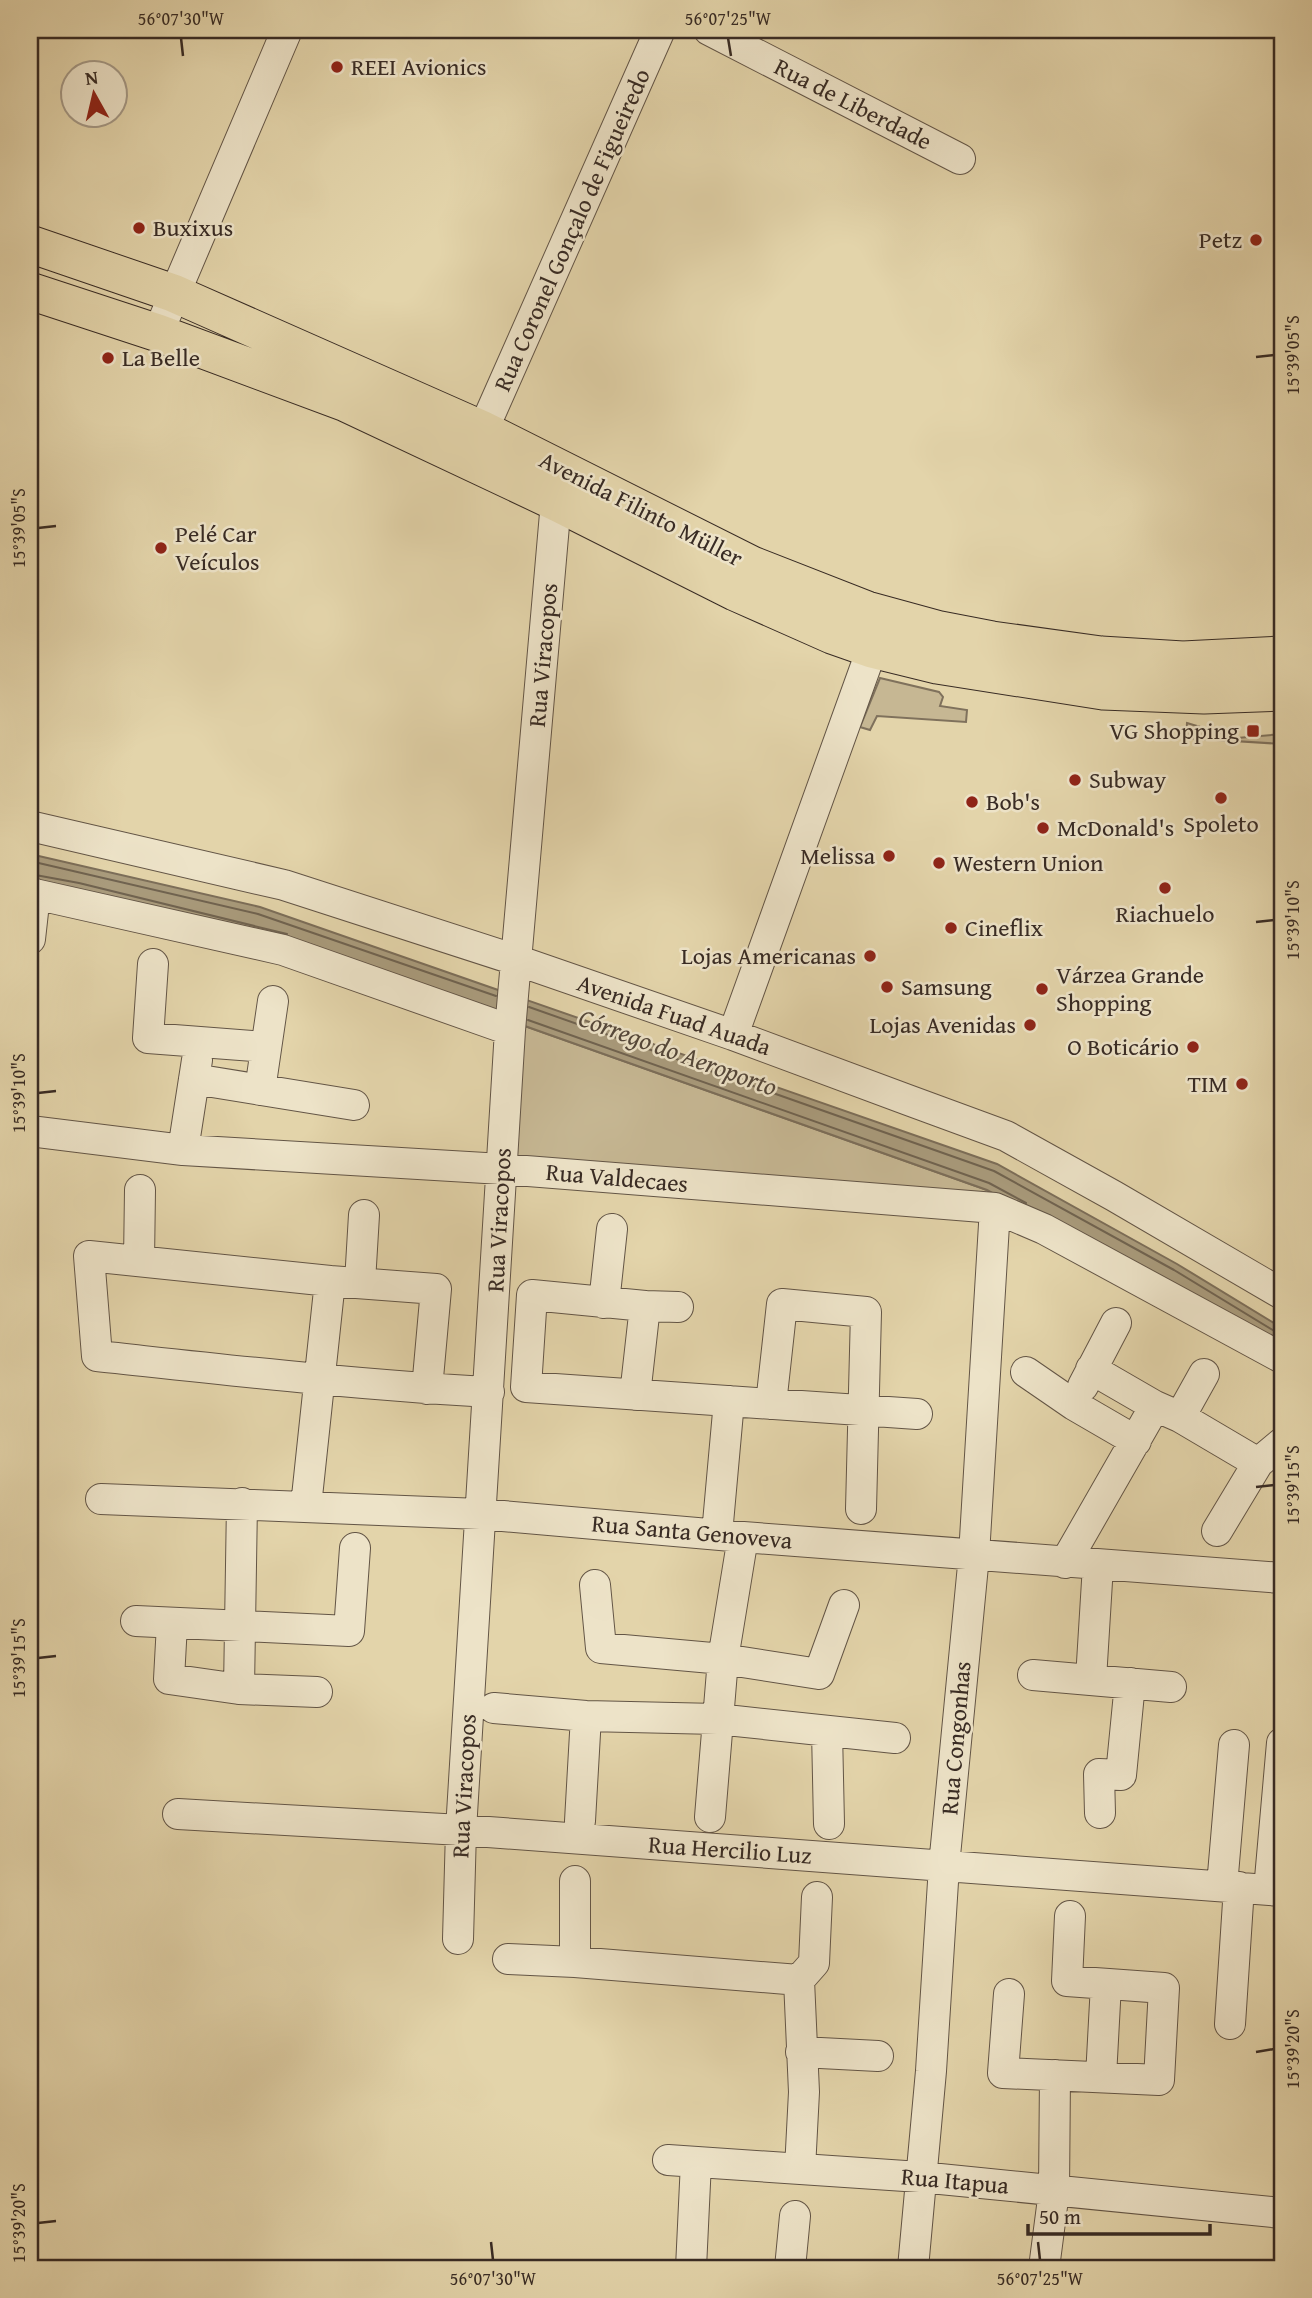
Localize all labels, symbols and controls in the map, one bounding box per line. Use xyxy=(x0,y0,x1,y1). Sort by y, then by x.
text: 56°07'30"W xyxy=(138,5,225,32)
text: 56°07'25"W xyxy=(685,5,772,32)
place label: REEI Avionics xyxy=(351,49,486,84)
street label: Rua de Liberdade xyxy=(768,49,938,158)
marker: REEI Avionics xyxy=(329,59,345,75)
north arrow xyxy=(60,60,130,130)
text: N xyxy=(83,62,100,92)
street label: Rua Coronel Gonçalo de Figueiredo xyxy=(484,63,659,397)
place label: Buxixus xyxy=(153,210,233,245)
marker: Buxixus xyxy=(131,220,147,236)
place label: Petz xyxy=(1199,222,1242,257)
marker: Petz xyxy=(1248,232,1264,248)
text: 15°39'05"S xyxy=(1279,315,1306,395)
place label: La Belle xyxy=(122,340,200,375)
marker: La Belle xyxy=(100,350,116,366)
street label: Avenida Filinto Müller xyxy=(533,442,749,575)
text: 15°39'05"S xyxy=(5,488,32,568)
place label: Pelé Car Veículos xyxy=(175,516,259,579)
marker: Pelé Car Veículos xyxy=(153,540,169,556)
street label: Rua Viracopos xyxy=(519,581,566,728)
place label: VG Shopping xyxy=(1109,713,1239,748)
marker: VG Shopping xyxy=(1245,723,1261,739)
place label: Subway xyxy=(1089,762,1166,797)
marker: Subway xyxy=(1067,772,1083,788)
place label: Bob's xyxy=(986,784,1040,819)
marker: Spoleto xyxy=(1213,790,1229,806)
marker: Bob's xyxy=(964,794,980,810)
place label: Spoleto xyxy=(1183,806,1259,841)
place label: McDonald's xyxy=(1057,810,1174,845)
marker: McDonald's xyxy=(1035,820,1051,836)
place label: Melissa xyxy=(800,838,876,873)
place label: Western Union xyxy=(953,845,1104,880)
marker: Melissa xyxy=(881,848,897,864)
marker: Western Union xyxy=(931,855,947,871)
marker: Riachuelo xyxy=(1157,880,1173,896)
text: 15°39'10"S xyxy=(1279,880,1306,960)
place label: Riachuelo xyxy=(1116,896,1214,931)
place label: Cineflix xyxy=(965,910,1044,945)
marker: Cineflix xyxy=(943,920,959,936)
place label: Lojas Americanas xyxy=(681,938,856,973)
marker: Lojas Americanas xyxy=(862,948,878,964)
place label: Várzea Grande Shopping xyxy=(1056,957,1204,1020)
street label: Avenida Fuad Auada xyxy=(573,965,776,1064)
place label: Samsung xyxy=(901,969,992,1004)
marker: Samsung xyxy=(879,979,895,995)
marker: Várzea Grande Shopping xyxy=(1034,981,1050,997)
water label: Córrego do Aeroporto xyxy=(573,997,783,1106)
place label: Lojas Avenidas xyxy=(870,1007,1016,1042)
marker: Lojas Avenidas xyxy=(1022,1017,1038,1033)
place label: O Boticário xyxy=(1067,1029,1179,1064)
marker: O Boticário xyxy=(1185,1039,1201,1055)
text: 15°39'10"S xyxy=(5,1053,32,1133)
place label: TIM xyxy=(1187,1066,1228,1101)
marker: TIM xyxy=(1234,1076,1250,1092)
street label: Rua Viracopos xyxy=(477,1147,520,1293)
street label: Rua Valdecaes xyxy=(544,1154,690,1201)
text: 15°39'15"S xyxy=(1279,1445,1306,1525)
street label: Rua Santa Genoveva xyxy=(590,1505,794,1558)
text: 15°39'15"S xyxy=(5,1618,32,1698)
street label: Rua Congonhas xyxy=(931,1660,980,1816)
street label: Rua Viracopos xyxy=(442,1713,485,1859)
street label: Rua Hercilio Luz xyxy=(647,1826,813,1873)
text: 15°39'20"S xyxy=(1279,2009,1306,2089)
street label: Rua Itapua xyxy=(900,2158,1011,2203)
text: 15°39'20"S xyxy=(5,2183,32,2263)
scale bar xyxy=(1028,2193,1210,2237)
text: 50 m xyxy=(1039,2201,1081,2232)
text: 56°07'30"W xyxy=(450,2265,537,2292)
text: 56°07'25"W xyxy=(997,2265,1084,2292)

